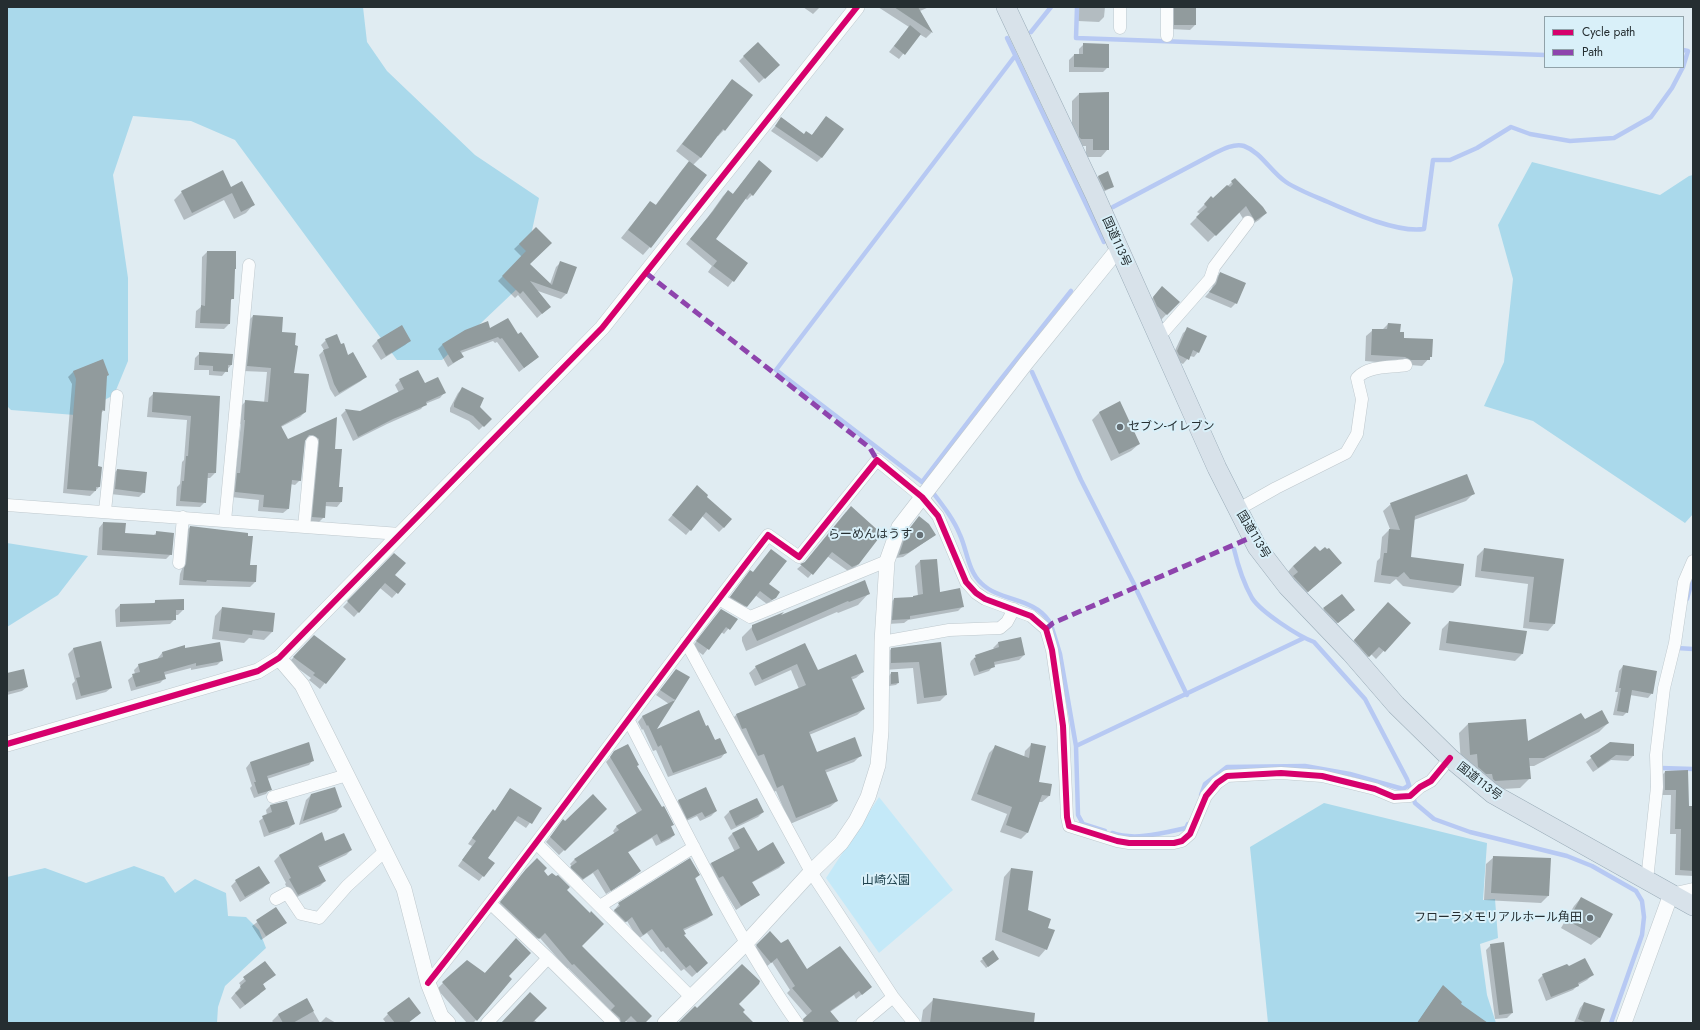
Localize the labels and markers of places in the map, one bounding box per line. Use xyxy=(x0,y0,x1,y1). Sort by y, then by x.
place label: セブン-イレブン xyxy=(1128,420,1215,434)
marker: セブン-イレブン xyxy=(1115,422,1125,432)
place label: らーめんはうす xyxy=(828,528,912,542)
marker: らーめんはうす xyxy=(915,530,925,540)
place label: フローラメモリアルホール角田 xyxy=(1414,911,1582,925)
marker: フローラメモリアルホール角田 xyxy=(1585,913,1595,923)

